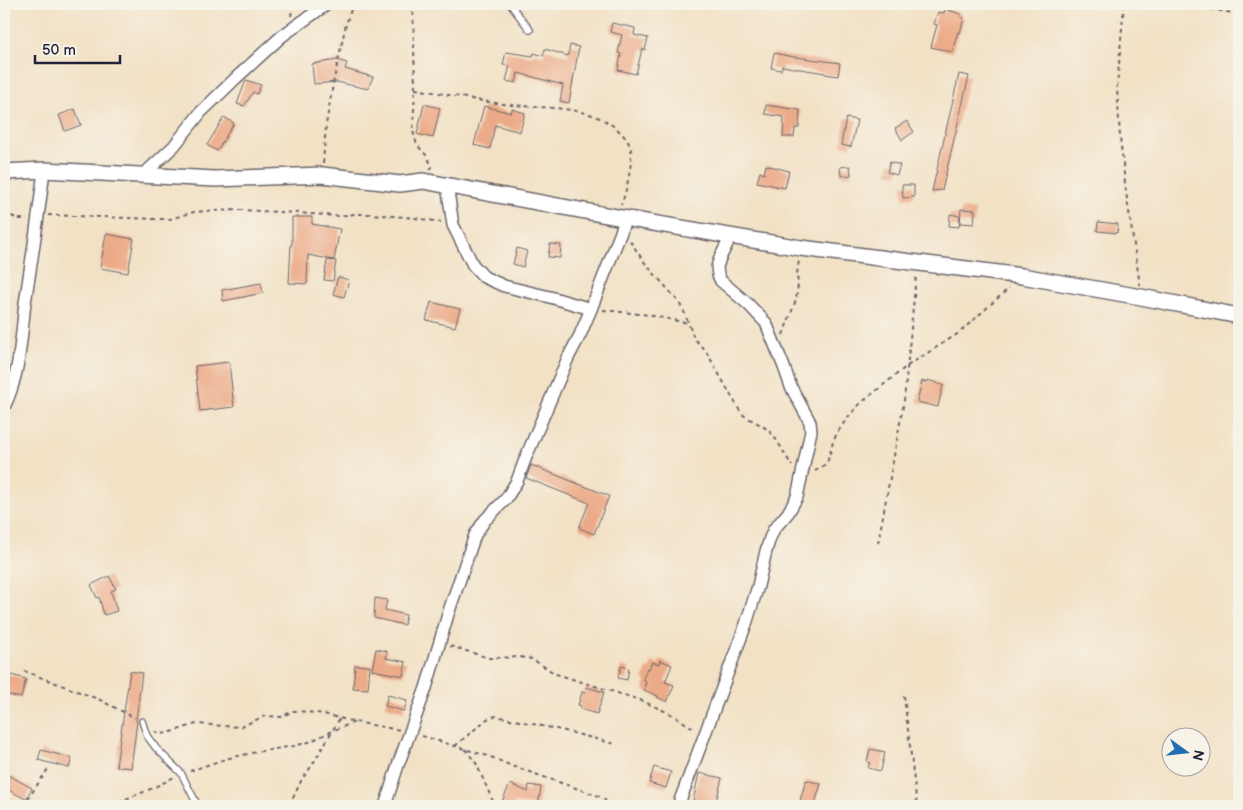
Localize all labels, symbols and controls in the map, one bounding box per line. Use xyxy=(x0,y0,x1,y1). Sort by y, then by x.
scale bar xyxy=(35,32,120,64)
text: 50 m xyxy=(42,41,76,60)
north arrow xyxy=(1160,728,1210,778)
text: N xyxy=(1189,748,1208,763)

